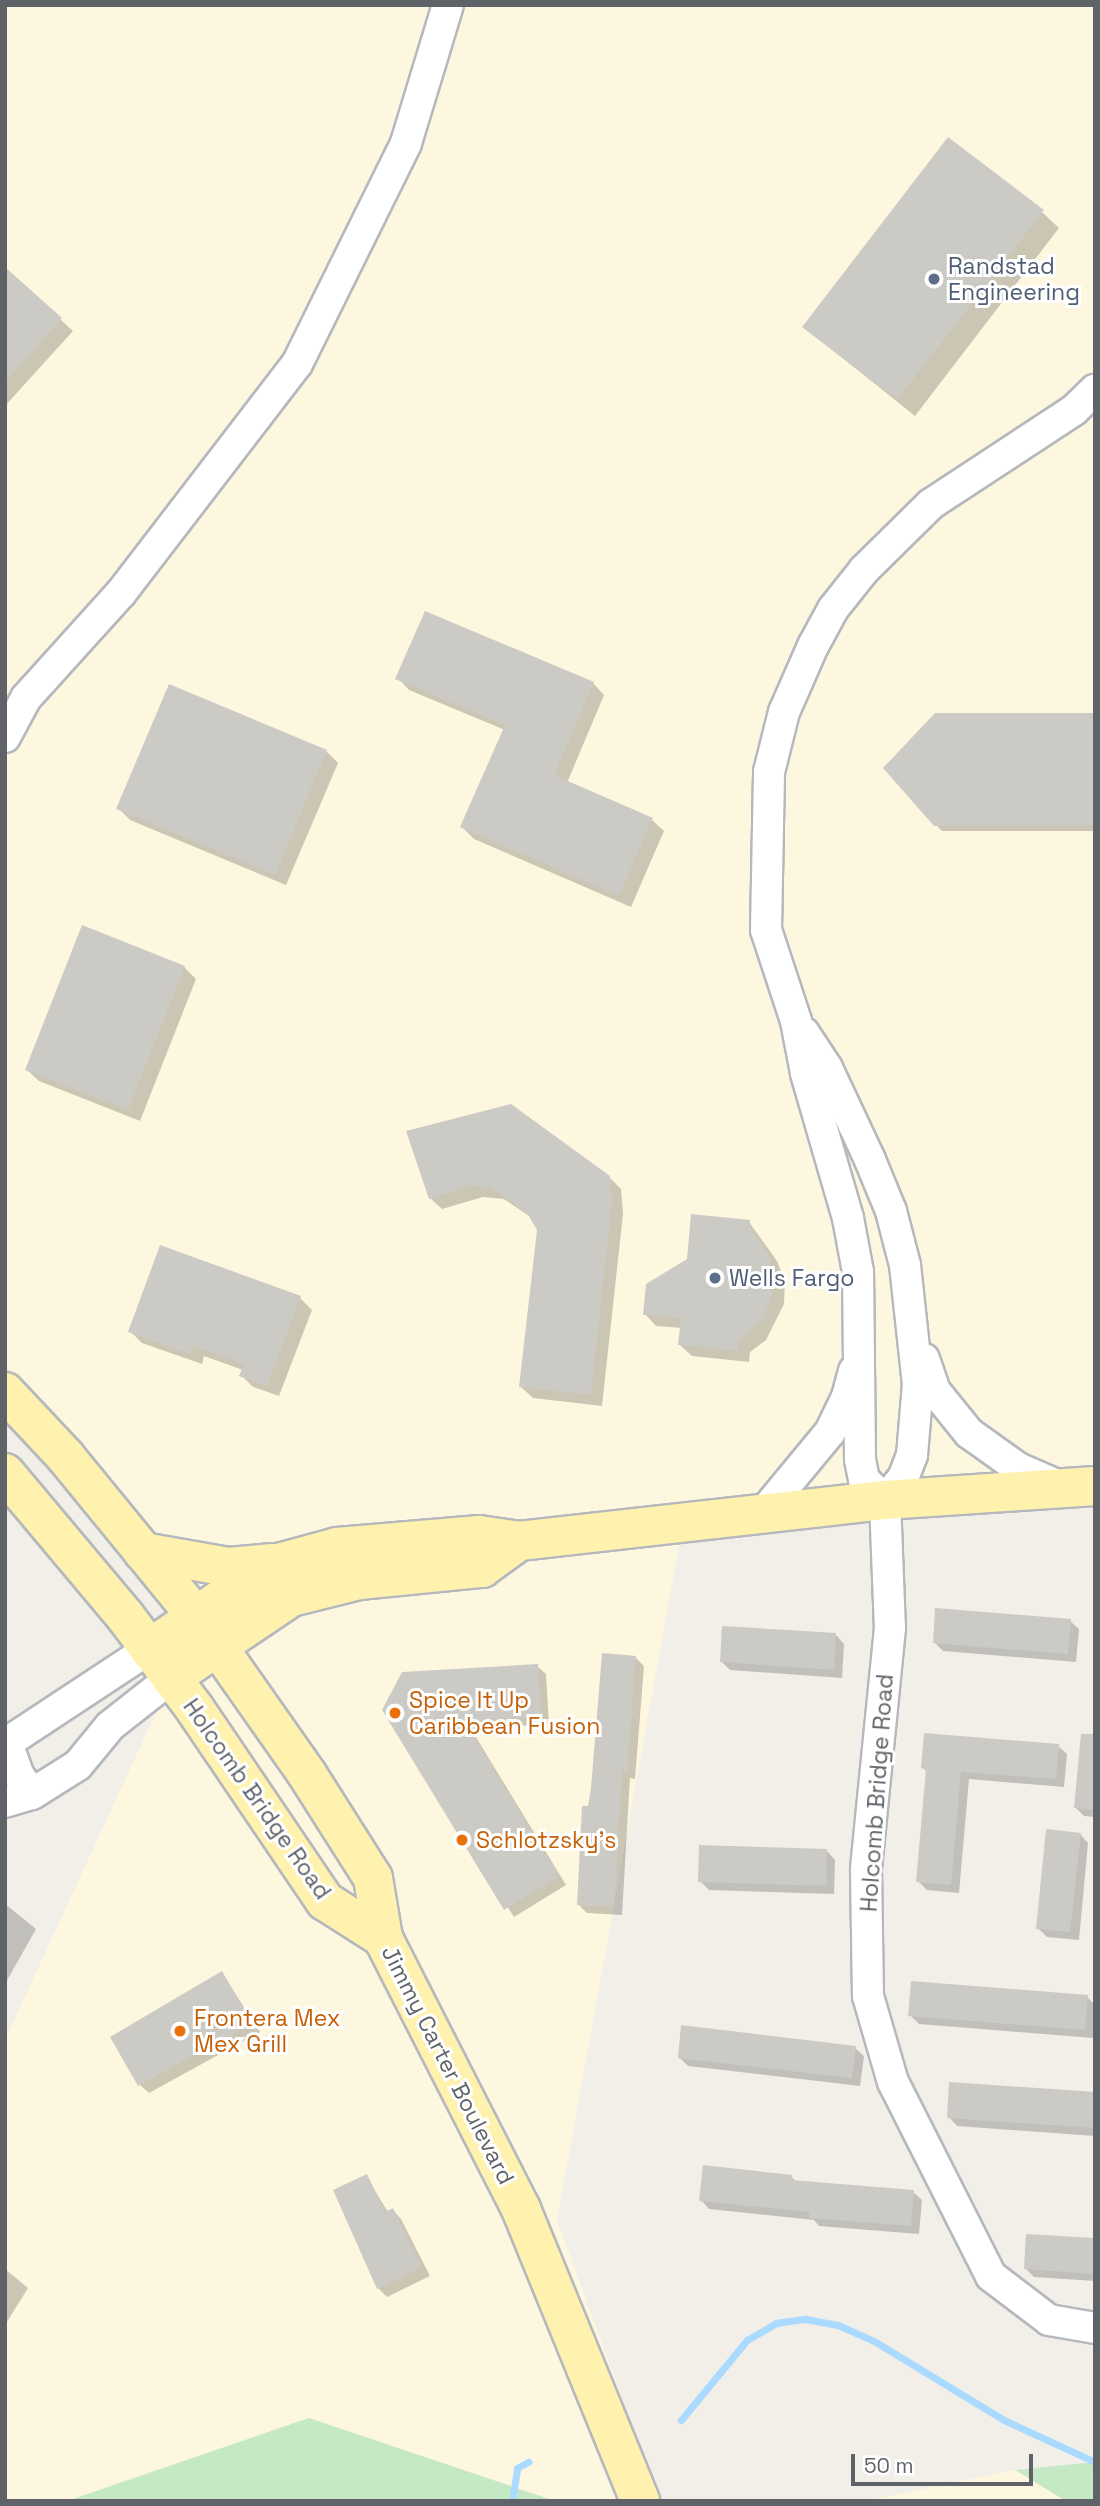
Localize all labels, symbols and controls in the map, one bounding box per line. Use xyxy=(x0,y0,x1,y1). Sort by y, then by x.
place label: Randstad Engineering xyxy=(948,252,1080,306)
marker: Randstad Engineering xyxy=(926,271,942,287)
place label: Wells Fargo xyxy=(729,1264,854,1292)
marker: Wells Fargo xyxy=(707,1270,723,1286)
street label: Holcomb Bridge Road xyxy=(855,1673,899,1913)
place label: Spice It Up Caribbean Fusion xyxy=(409,1686,600,1740)
street label: Holcomb Bridge Road xyxy=(177,1693,337,1905)
marker: Spice It Up Caribbean Fusion xyxy=(387,1705,403,1721)
place label: Schlotzsky's xyxy=(476,1826,616,1854)
marker: Schlotzsky's xyxy=(454,1832,470,1848)
street label: Jimmy Carter Boulevard xyxy=(376,1941,520,2189)
place label: Frontera Mex Mex Grill xyxy=(194,2004,340,2058)
marker: Frontera Mex Mex Grill xyxy=(172,2023,188,2039)
scale bar xyxy=(855,2440,1037,2484)
text: 50 m xyxy=(864,2452,914,2479)

